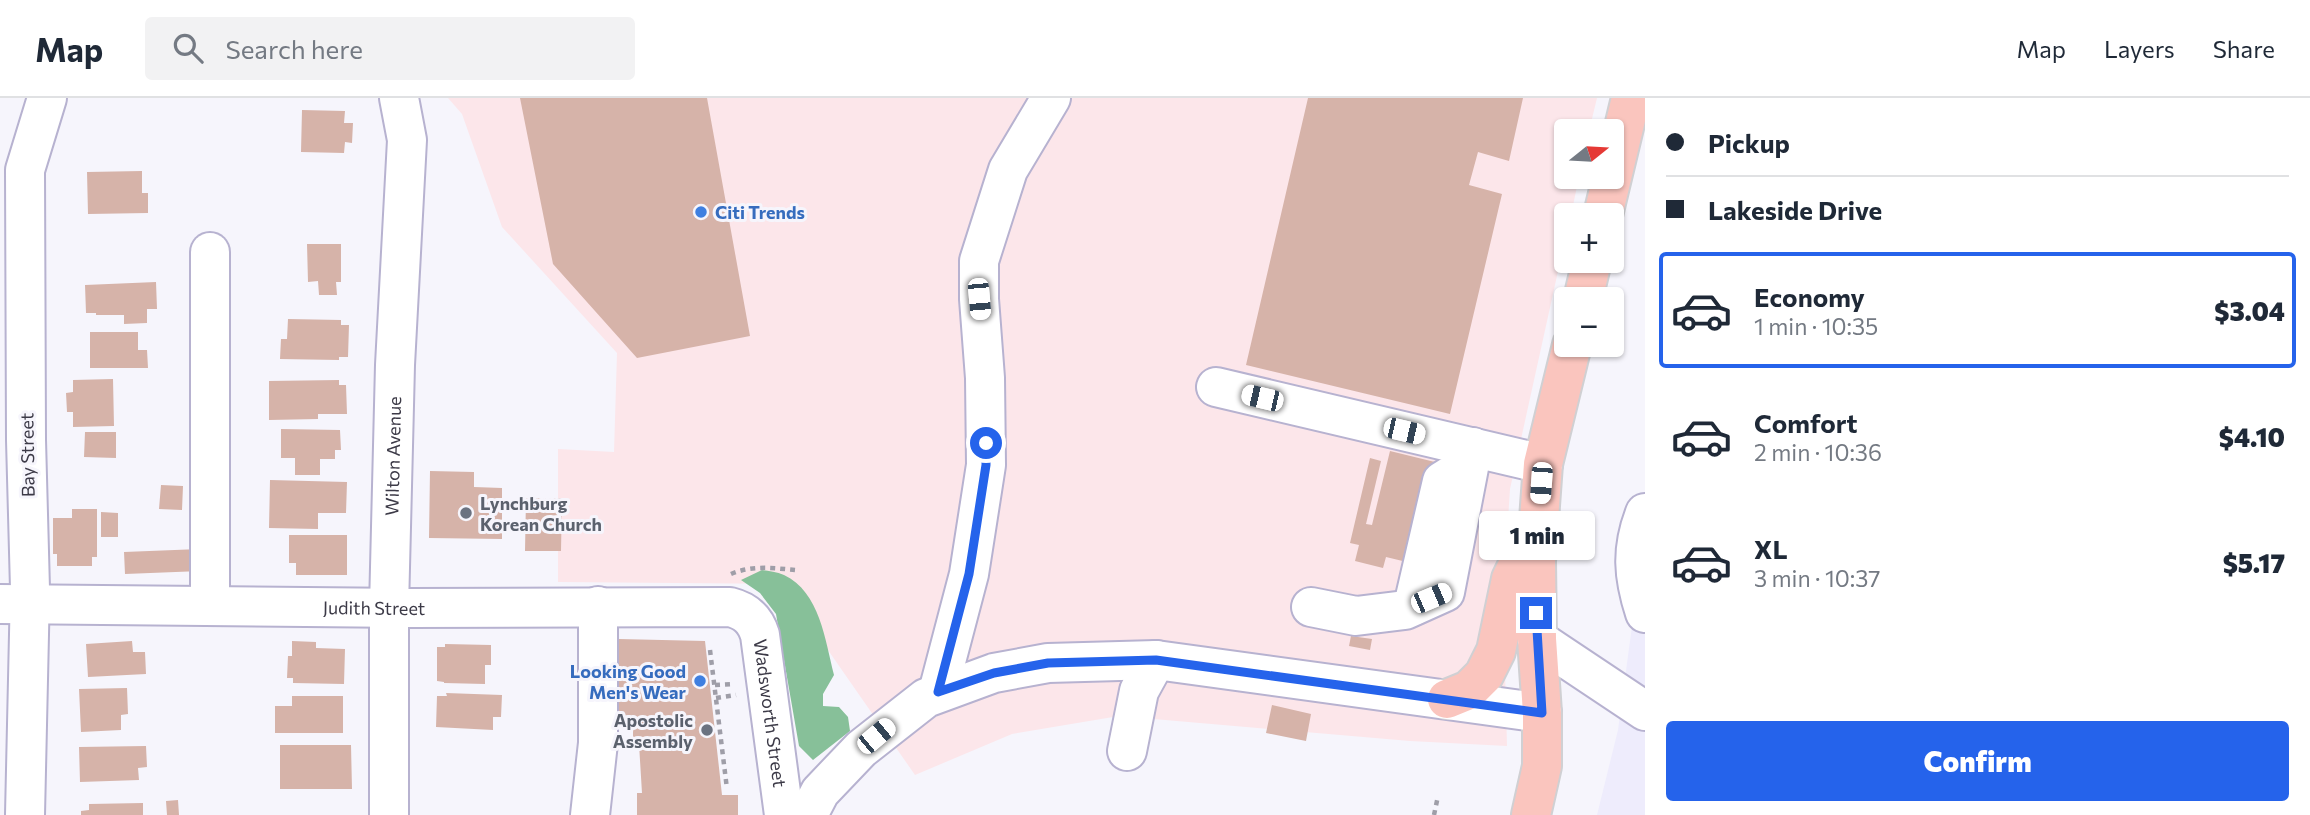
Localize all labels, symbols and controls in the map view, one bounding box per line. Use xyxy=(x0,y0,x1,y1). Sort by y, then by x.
search box xyxy=(145,17,635,80)
text: Map xyxy=(35,28,103,69)
icon: search xyxy=(169,29,207,67)
text: Search here xyxy=(225,33,363,64)
text: Map xyxy=(2017,34,2066,63)
text: Layers xyxy=(2104,34,2175,63)
text: Share xyxy=(2213,34,2275,63)
north arrow xyxy=(1554,119,1624,189)
map controls xyxy=(1554,119,1624,357)
text: Pickup xyxy=(1708,127,1790,158)
text: Lakeside Drive xyxy=(1708,194,1882,225)
place label: Citi Trends xyxy=(715,201,805,223)
button: + xyxy=(1554,203,1624,273)
marker: Citi Trends xyxy=(693,204,709,220)
car xyxy=(967,277,992,321)
icon: car xyxy=(1670,279,1733,342)
text: Economy xyxy=(1754,281,1865,312)
button: − xyxy=(1554,287,1624,357)
text: $3.04 xyxy=(2214,295,2285,326)
text: 1 min · 10:35 xyxy=(1754,312,1878,340)
car xyxy=(1240,383,1285,413)
street label: Wilton Avenue xyxy=(380,396,405,516)
icon: car xyxy=(1670,405,1733,468)
text: Comfort xyxy=(1754,407,1857,438)
street label: Bay Street xyxy=(15,413,39,497)
car xyxy=(1382,416,1427,446)
text: $4.10 xyxy=(2219,421,2285,452)
route start xyxy=(970,427,1002,459)
text: 2 min · 10:36 xyxy=(1754,438,1882,466)
car xyxy=(1530,461,1553,505)
place label: Lynchburg Korean Church xyxy=(480,492,602,535)
marker: Lynchburg Korean Church xyxy=(458,505,474,521)
callout: 1 min xyxy=(1478,512,1594,560)
text: 1 min xyxy=(1509,521,1565,549)
icon: car xyxy=(1670,531,1733,594)
text: XL xyxy=(1754,533,1788,564)
text: $5.17 xyxy=(2223,547,2285,578)
text: 3 min · 10:37 xyxy=(1754,564,1880,592)
car xyxy=(1408,580,1455,616)
street label: Judith Street xyxy=(323,596,425,619)
route end xyxy=(1520,597,1552,629)
street label: Wadsworth Street xyxy=(750,638,791,789)
place label: Looking Good Men's Wear xyxy=(570,660,687,703)
marker: Looking Good Men's Wear xyxy=(692,673,708,689)
place label: Apostolic Assembly xyxy=(613,709,693,752)
car xyxy=(854,714,899,758)
button: Confirm xyxy=(1666,721,2289,801)
marker: Apostolic Assembly xyxy=(699,722,715,738)

